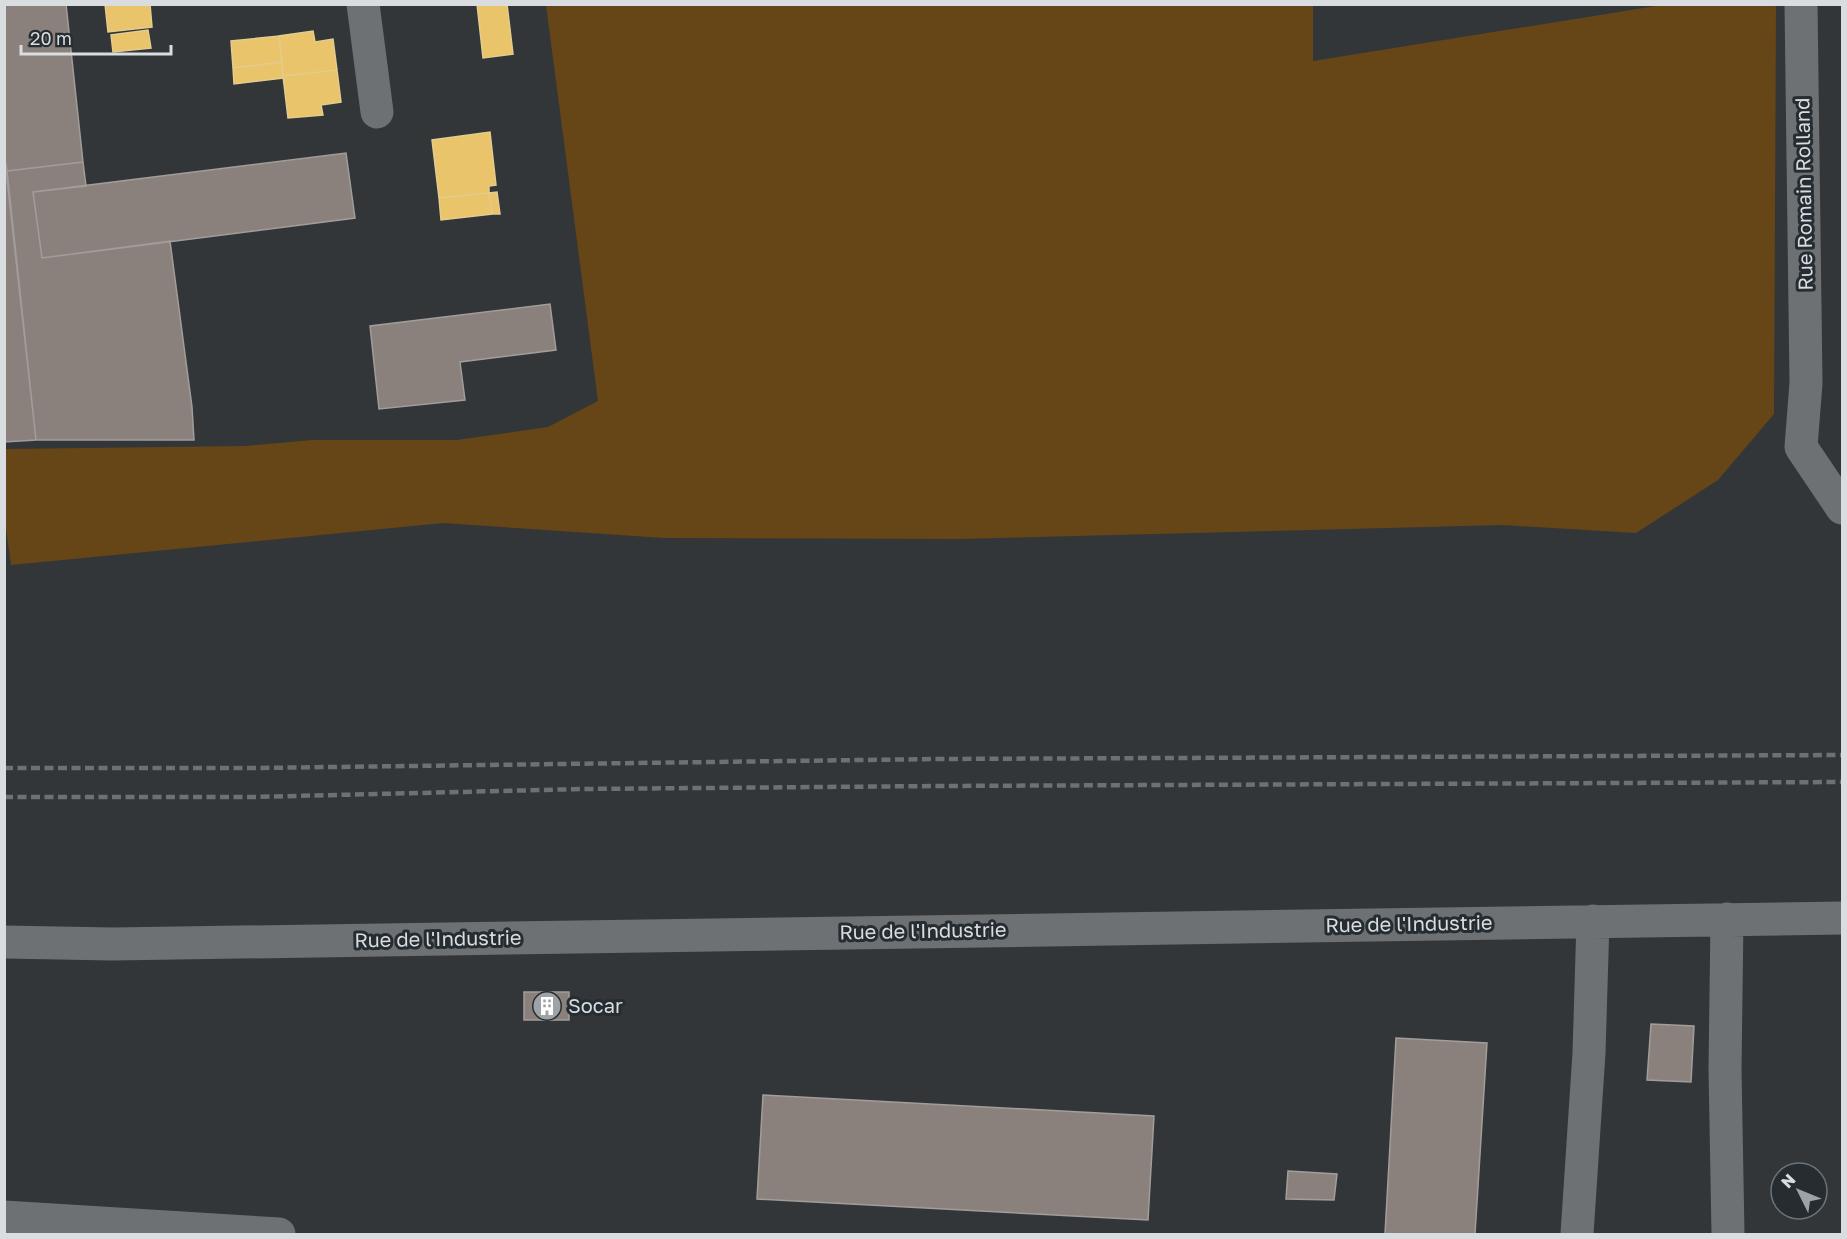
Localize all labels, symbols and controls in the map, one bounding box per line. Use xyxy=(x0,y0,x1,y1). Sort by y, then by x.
scale bar xyxy=(21,18,171,56)
text: 20 m xyxy=(30,27,72,49)
street label: Rue Romain Rolland xyxy=(1789,97,1817,291)
street label: Rue de l'Industrie xyxy=(1325,910,1493,936)
street label: Rue de l'Industrie xyxy=(839,917,1007,943)
street label: Rue de l'Industrie xyxy=(354,925,522,951)
building icon: Socar xyxy=(531,990,563,1022)
place label: Socar xyxy=(568,993,623,1017)
north arrow xyxy=(1769,1161,1829,1221)
text: N xyxy=(1777,1169,1799,1192)

